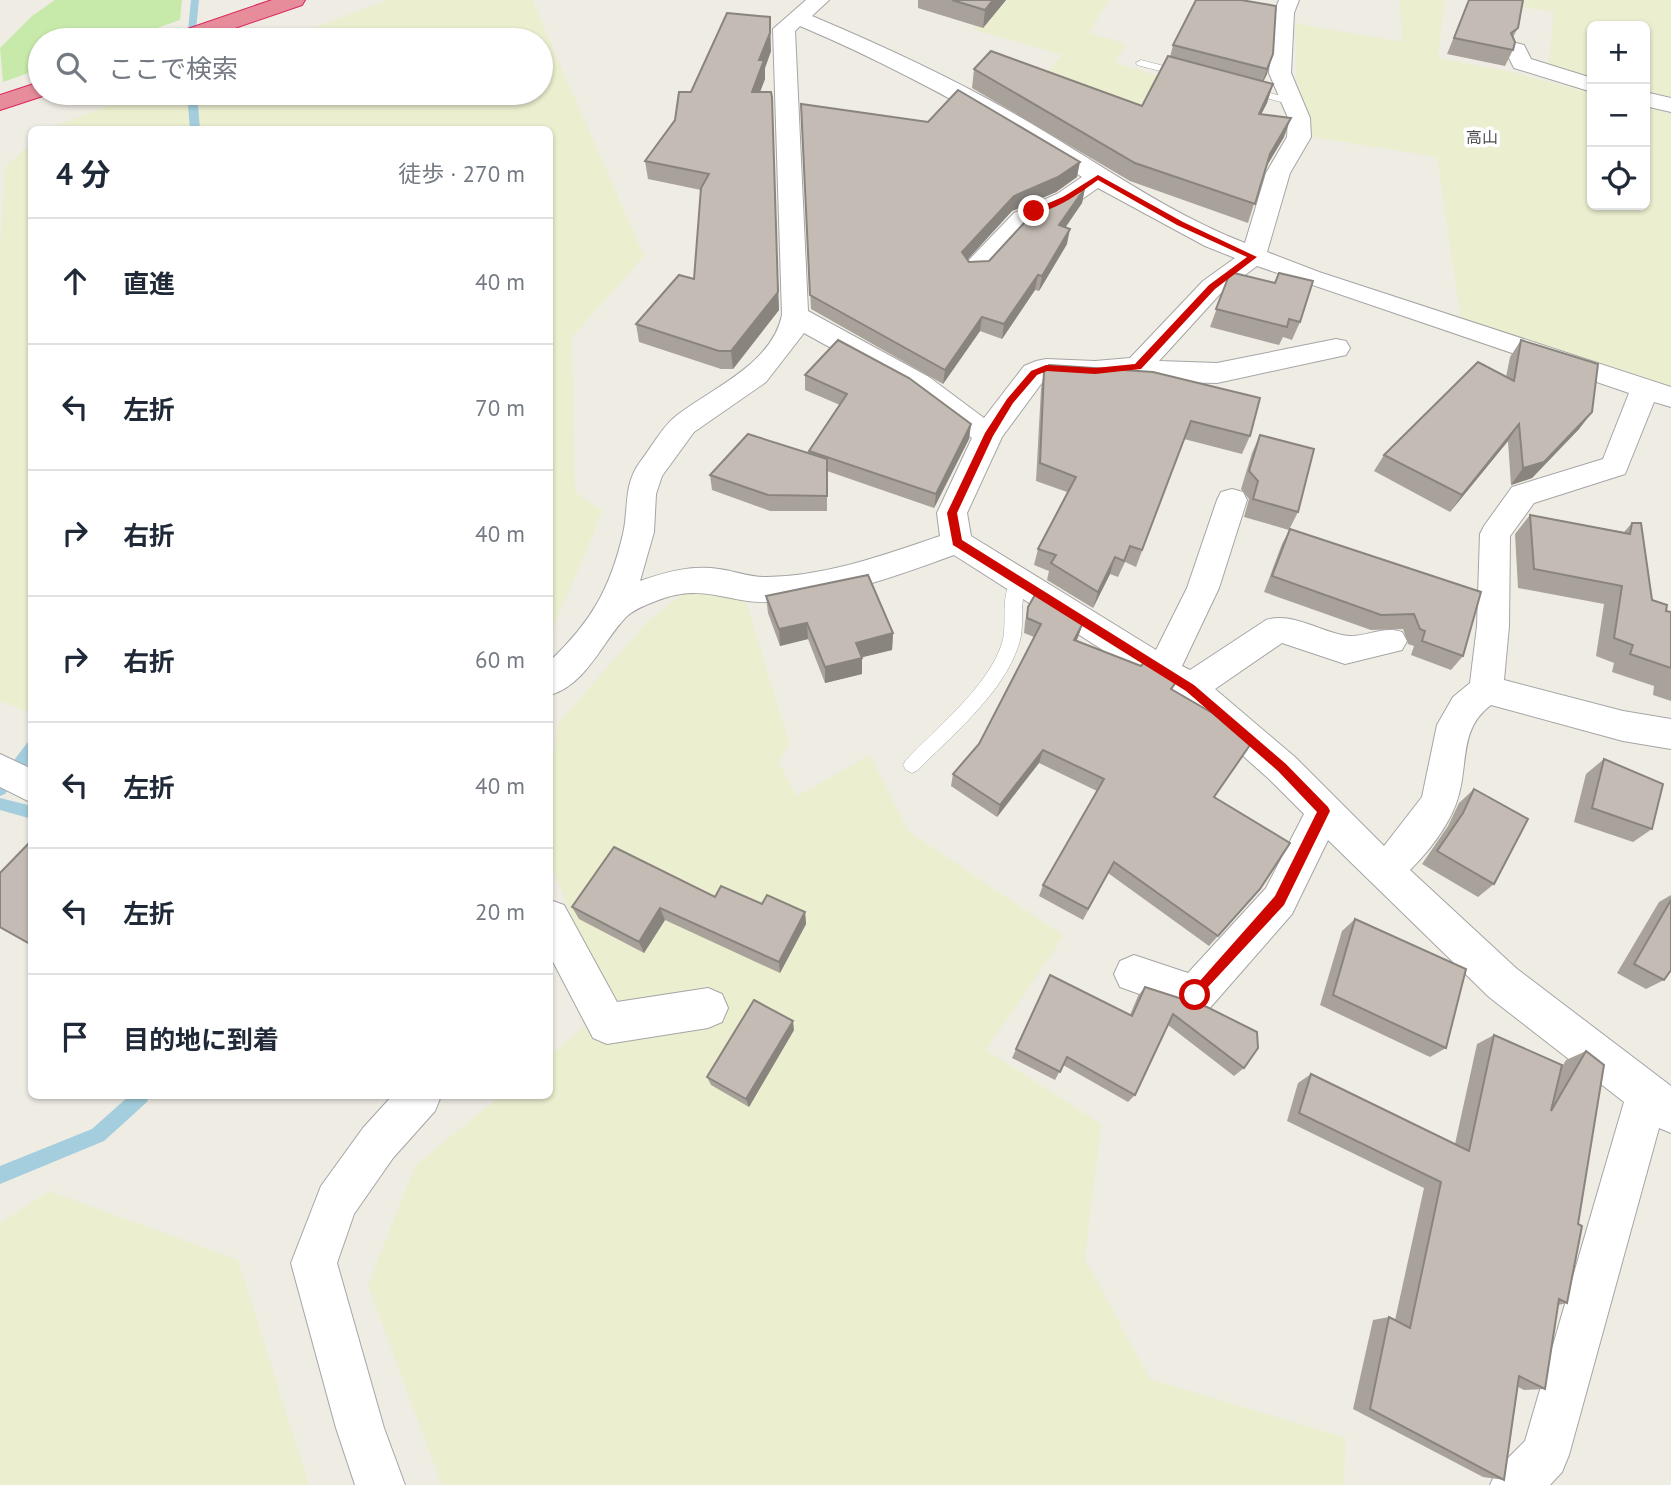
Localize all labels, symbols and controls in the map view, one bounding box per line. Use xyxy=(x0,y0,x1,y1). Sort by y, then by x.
map controls xyxy=(1587,21,1650,210)
button: + xyxy=(1587,21,1650,84)
search box xyxy=(28,28,553,105)
icon: search xyxy=(52,48,90,86)
text: ここで検索 xyxy=(108,52,238,85)
button: − xyxy=(1587,84,1650,147)
district label: 高山 xyxy=(1466,127,1498,147)
button: locate xyxy=(1587,147,1650,210)
text: 4 分 xyxy=(56,154,111,193)
text: 徒歩 · 270 m xyxy=(398,159,525,188)
route end xyxy=(1018,195,1049,226)
icon: ahead xyxy=(56,262,94,300)
text: 直進 xyxy=(123,267,175,300)
text: 40 m xyxy=(475,267,525,296)
icon: left xyxy=(56,388,94,426)
text: 左折 xyxy=(123,393,175,426)
text: 70 m xyxy=(475,393,525,422)
icon: right xyxy=(56,514,94,552)
text: 右折 xyxy=(123,519,175,552)
text: 40 m xyxy=(475,519,525,548)
icon: right xyxy=(56,640,94,678)
text: 右折 xyxy=(123,645,175,678)
text: 60 m xyxy=(475,645,525,674)
icon: left xyxy=(56,766,94,804)
text: 左折 xyxy=(123,771,175,804)
text: 40 m xyxy=(475,771,525,800)
icon: left xyxy=(56,892,94,930)
text: 左折 xyxy=(123,897,175,930)
text: 20 m xyxy=(475,897,525,926)
route start xyxy=(1179,979,1210,1010)
icon: arrive xyxy=(56,1018,94,1056)
text: 目的地に到着 xyxy=(123,1023,279,1056)

